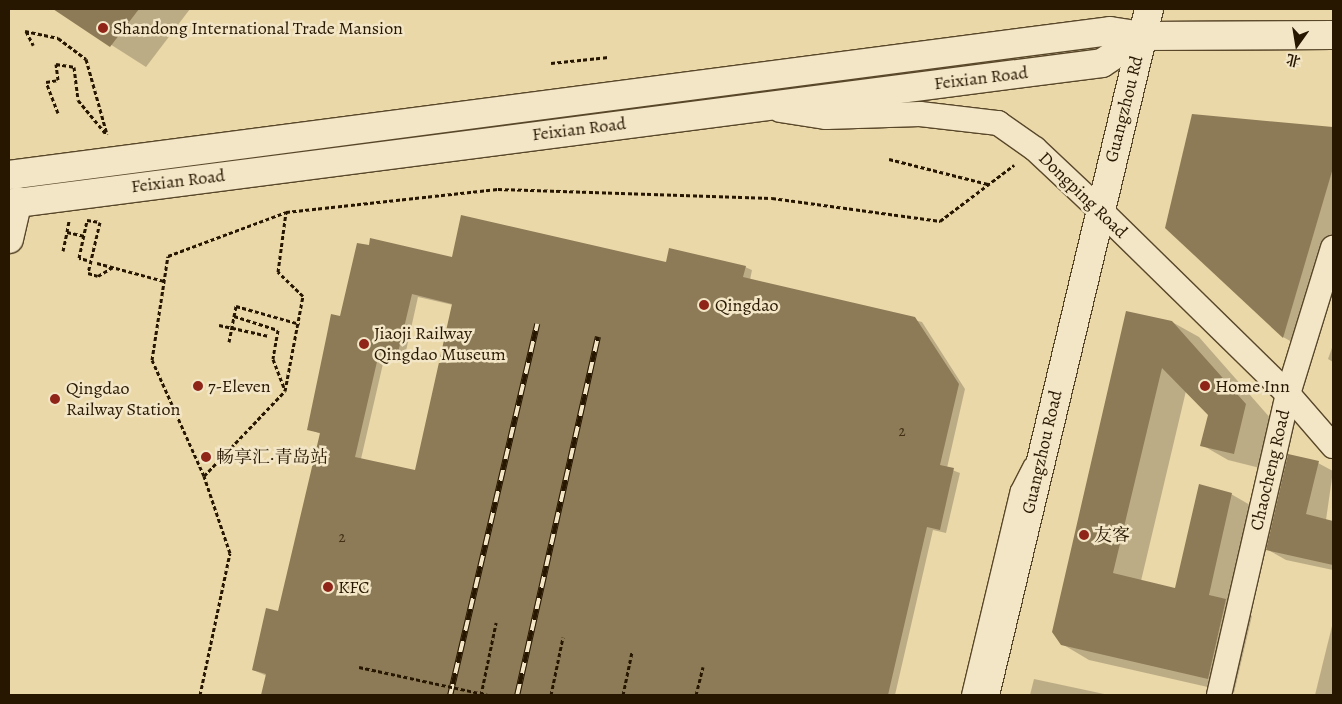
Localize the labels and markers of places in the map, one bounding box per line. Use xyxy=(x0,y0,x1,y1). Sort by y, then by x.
place label: Shandong International Trade Mansion xyxy=(113,17,403,39)
marker: Shandong International Trade Mansion xyxy=(97,22,109,34)
place label: Qingdao xyxy=(715,294,779,316)
marker: Qingdao xyxy=(697,298,711,312)
place label: Jiaoji Railway Qingdao Museum xyxy=(374,323,506,366)
marker: Jiaoji Railway Qingdao Museum xyxy=(358,338,370,350)
place label: 7-Eleven xyxy=(208,375,271,397)
place label: Home Inn xyxy=(1215,375,1290,397)
place label: Qingdao Railway Station xyxy=(66,378,180,420)
marker: 7-Eleven xyxy=(192,380,204,392)
marker: Home Inn xyxy=(1199,380,1211,392)
marker: Qingdao Railway Station xyxy=(48,392,62,406)
place label: 畅享汇·青岛站 xyxy=(216,446,328,468)
marker: 畅享汇·青岛站 xyxy=(200,451,212,463)
place label: 友客 xyxy=(1094,524,1130,546)
marker: 友客 xyxy=(1078,529,1090,541)
place label: KFC xyxy=(338,576,370,598)
marker: KFC xyxy=(322,581,334,593)

